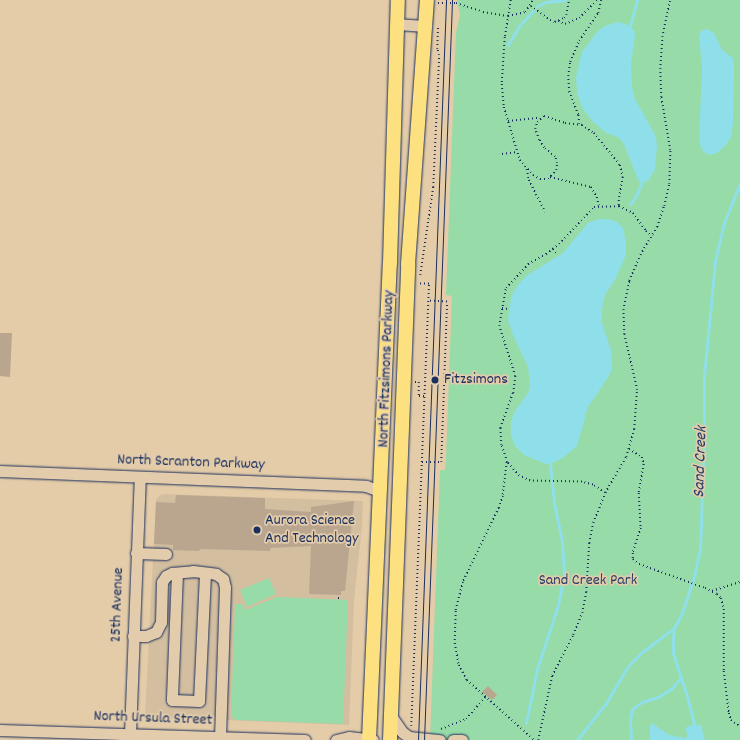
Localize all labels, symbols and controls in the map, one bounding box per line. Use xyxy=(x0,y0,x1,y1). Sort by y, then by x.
street label: North Fitzsimons Parkway xyxy=(375,290,399,448)
place label: Fitzsimons xyxy=(444,370,508,390)
marker: Fitzsimons xyxy=(429,374,441,386)
water label: Sand Creek xyxy=(691,426,713,498)
street label: North Scranton Parkway xyxy=(117,451,265,475)
place label: Aurora Science And Technology xyxy=(265,511,358,549)
marker: Aurora Science And Technology xyxy=(252,525,262,535)
street label: 25th Avenue xyxy=(107,567,129,643)
park label: Sand Creek Park xyxy=(539,571,637,591)
street label: North Ursula Street xyxy=(93,707,213,731)

